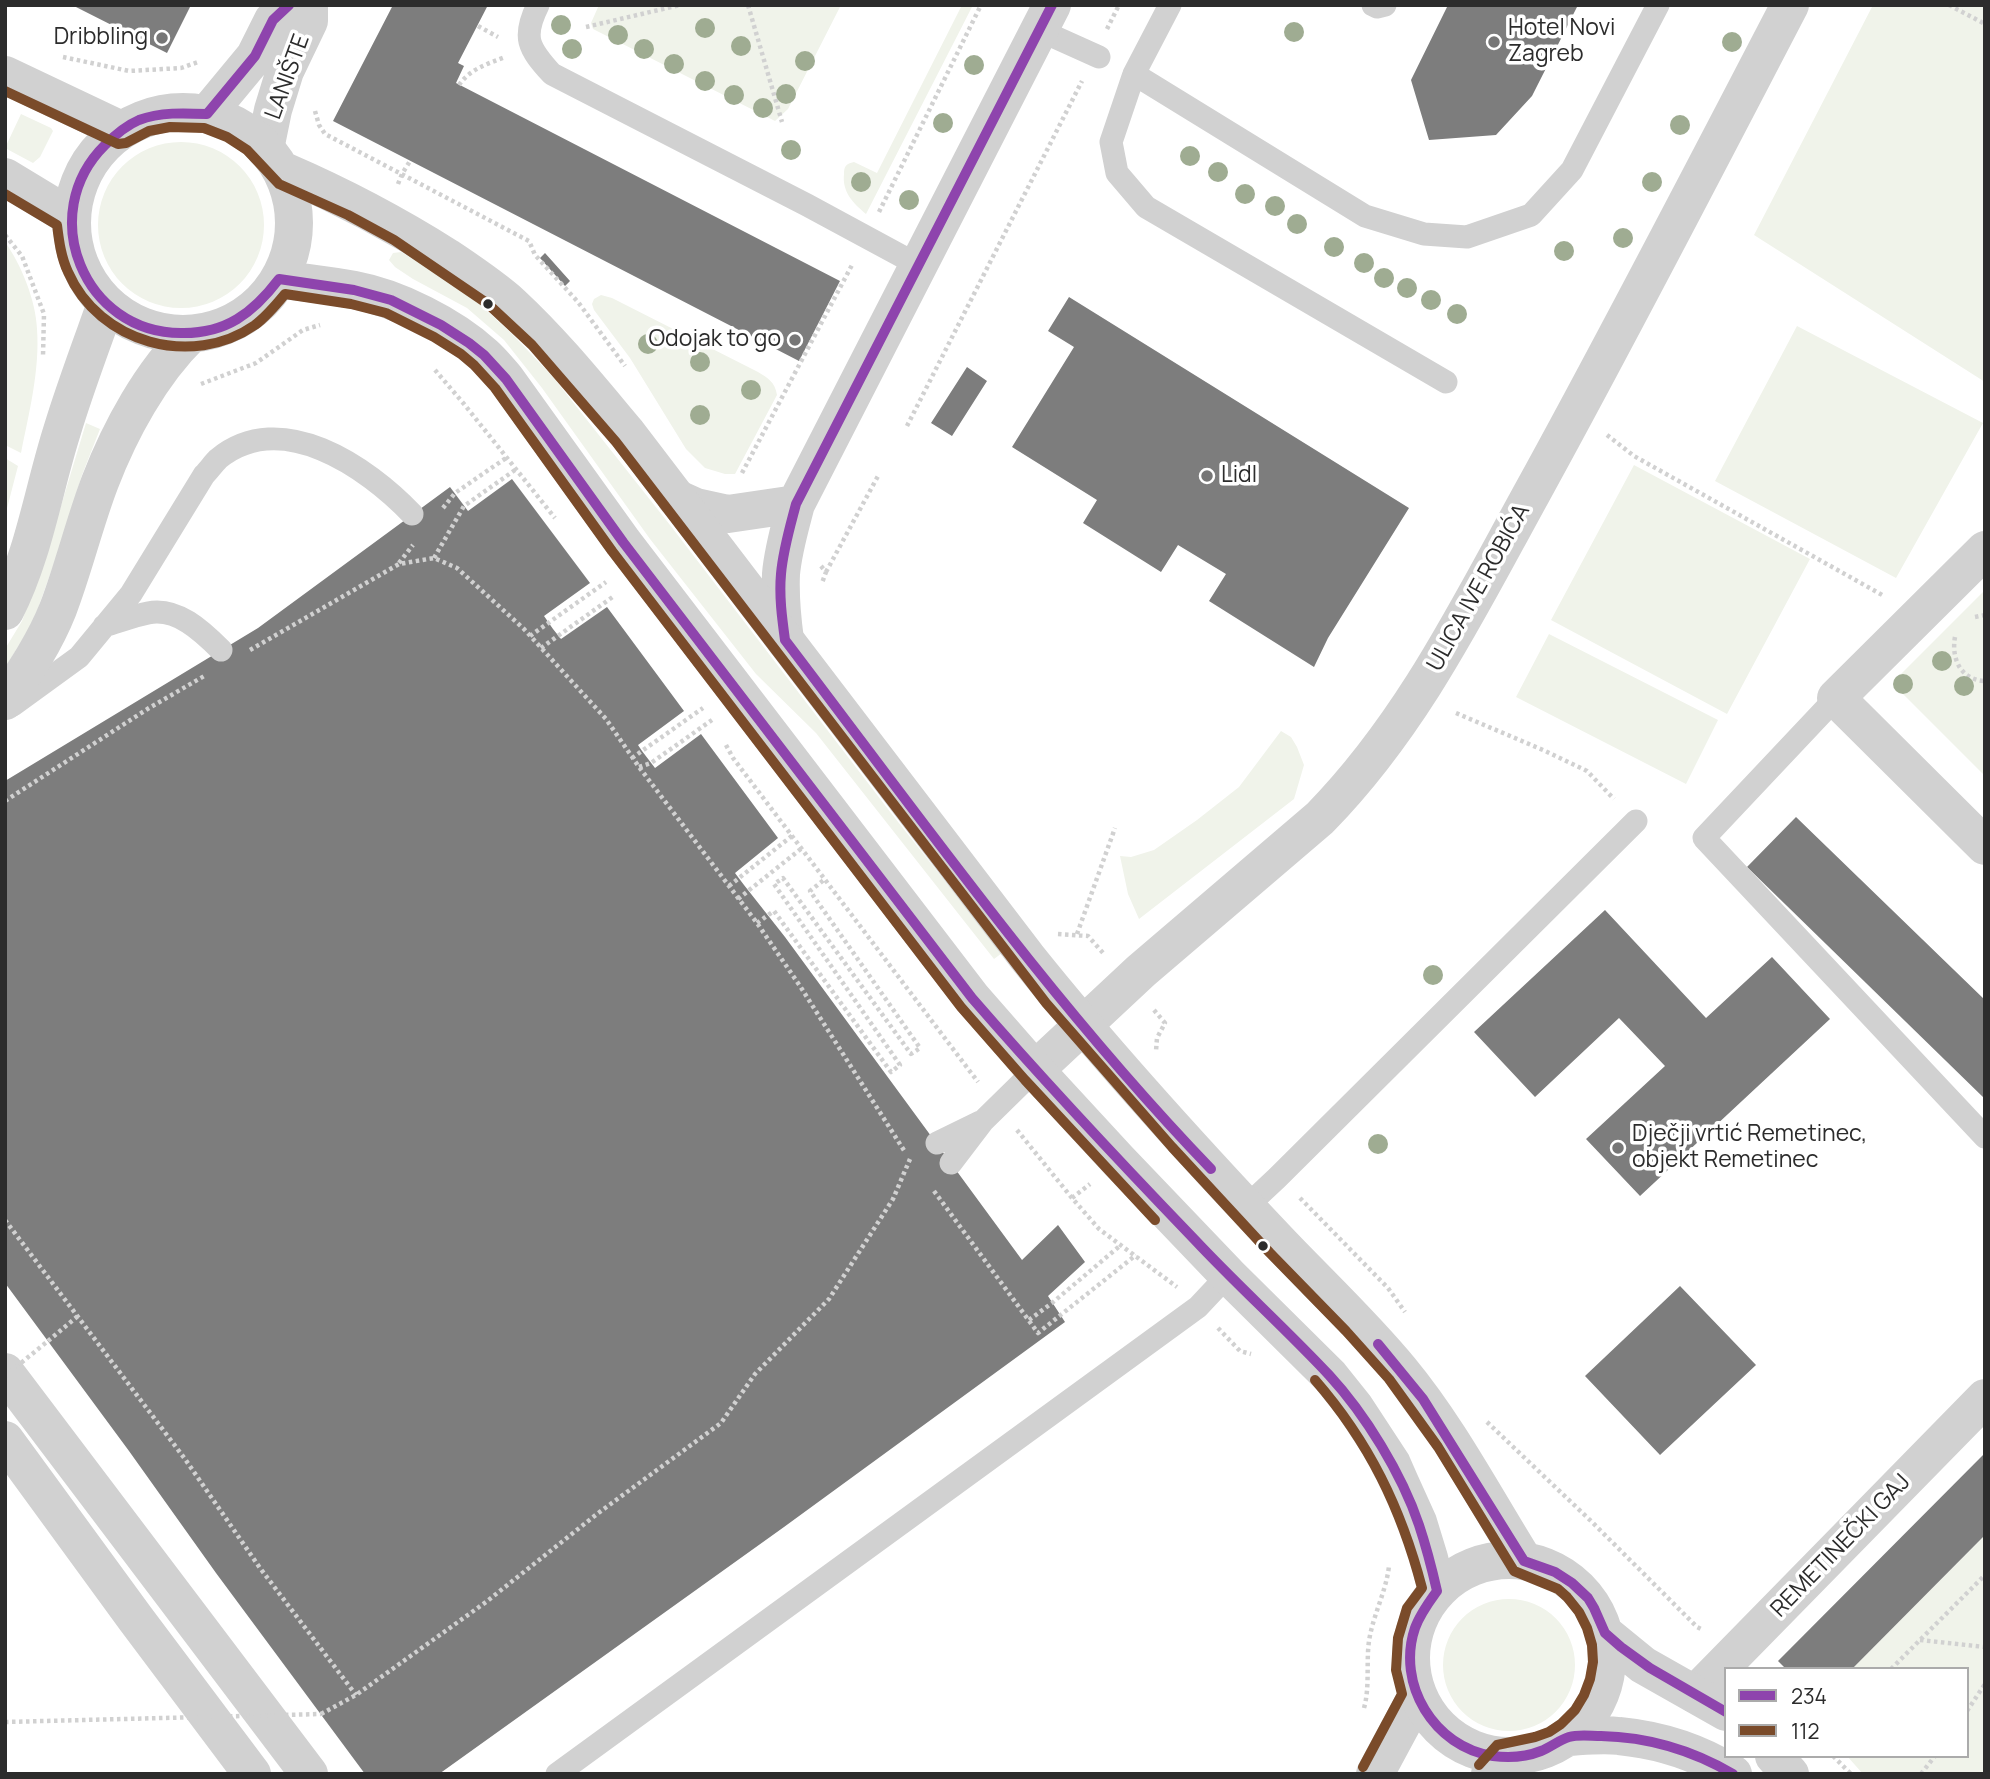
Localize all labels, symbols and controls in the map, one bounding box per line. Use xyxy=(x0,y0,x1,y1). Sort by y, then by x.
place label: Hotel Novi Zagreb xyxy=(1508,15,1615,69)
place label: Dribbling xyxy=(54,24,148,52)
marker: Dribbling xyxy=(154,30,170,46)
street label: LANIŠTE xyxy=(260,31,316,123)
marker: Hotel Novi Zagreb xyxy=(1486,34,1502,50)
unlabelled marker xyxy=(481,297,495,311)
place label: Odojak to go xyxy=(648,326,781,354)
marker: Odojak to go xyxy=(787,332,803,348)
place label: Lidl xyxy=(1221,462,1257,490)
marker: Lidl xyxy=(1199,468,1215,484)
street label: ULICA IVE ROBIĆA xyxy=(1422,500,1536,676)
place label: Dječji vrtić Remetinec, objekt Remetinec xyxy=(1632,1121,1867,1175)
marker: Dječji vrtić Remetinec, objekt Remetinec xyxy=(1610,1140,1626,1156)
unlabelled marker xyxy=(1256,1239,1270,1253)
street label: REMETINEČKI GAJ xyxy=(1766,1469,1916,1623)
legend xyxy=(1724,1667,1969,1758)
text: 234 xyxy=(1791,1682,1827,1710)
text: 112 xyxy=(1791,1717,1819,1745)

